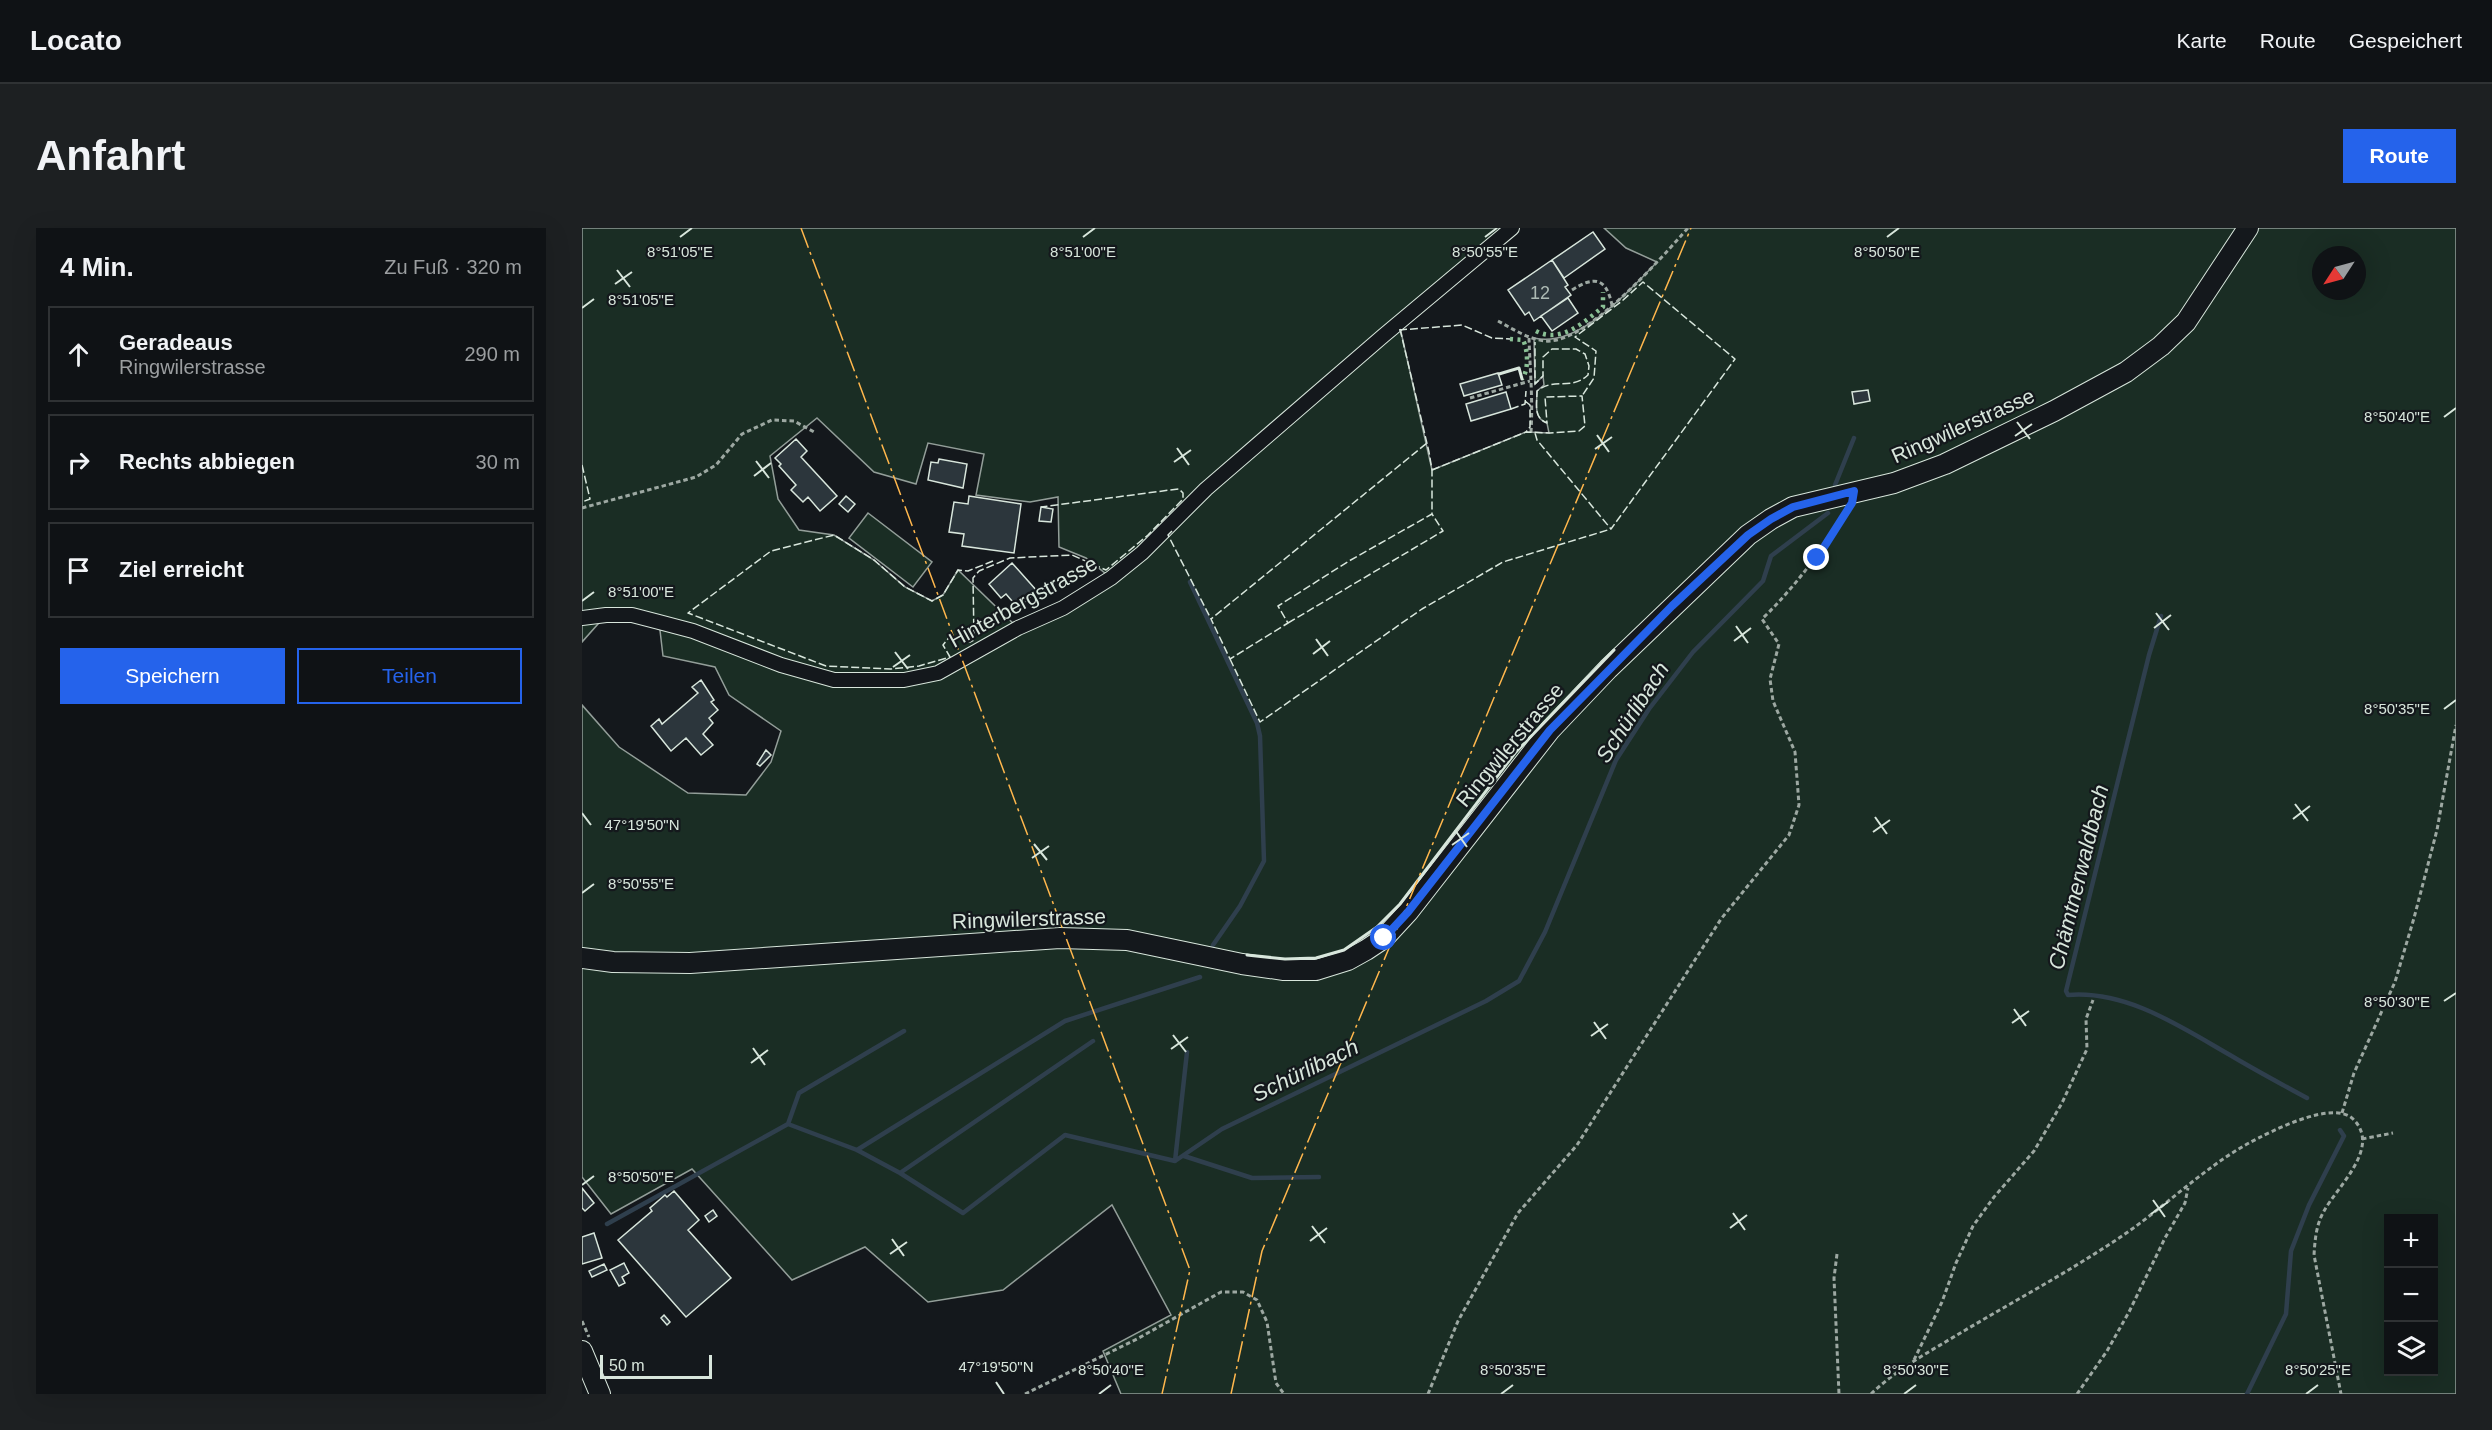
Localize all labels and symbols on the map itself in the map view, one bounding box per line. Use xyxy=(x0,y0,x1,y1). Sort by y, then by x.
text: 8°51'05"E xyxy=(647,243,713,260)
text: 8°51'00"E xyxy=(1050,243,1116,260)
text: 8°50'55"E xyxy=(1452,243,1518,260)
text: 8°50'50"E xyxy=(1854,243,1920,260)
north arrow xyxy=(2312,246,2366,300)
house number: 12 xyxy=(1530,283,1550,303)
text: 8°51'05"E xyxy=(608,291,674,308)
street label: Ringwilerstrasse xyxy=(1888,384,2038,467)
text: 8°50'40"E xyxy=(2364,408,2430,425)
route end xyxy=(1803,544,1829,570)
street label: Hinterbergstrasse xyxy=(945,551,1101,652)
text: 8°51'00"E xyxy=(608,583,674,600)
water label: Schürlibach xyxy=(1591,657,1674,767)
street label: Ringwilerstrasse xyxy=(1451,678,1568,811)
text: 8°50'35"E xyxy=(2364,700,2430,717)
water label: Chämtnerwaldbach xyxy=(2043,782,2114,972)
text: 47°19'50"N xyxy=(604,816,680,833)
text: 8°50'55"E xyxy=(608,875,674,892)
street label: Ringwilerstrasse xyxy=(952,904,1106,933)
route start xyxy=(1370,924,1396,950)
text: 8°50'30"E xyxy=(2364,993,2430,1010)
water label: Schürlibach xyxy=(1248,1034,1362,1107)
text: 8°50'50"E xyxy=(608,1168,674,1185)
scale bar xyxy=(600,1352,712,1380)
text: 47°19'50"N xyxy=(958,1358,1034,1375)
text: 8°50'40"E xyxy=(1078,1361,1144,1378)
text: 8°50'35"E xyxy=(1480,1361,1546,1378)
text: 8°50'30"E xyxy=(1883,1361,1949,1378)
text: 8°50'25"E xyxy=(2285,1361,2351,1378)

